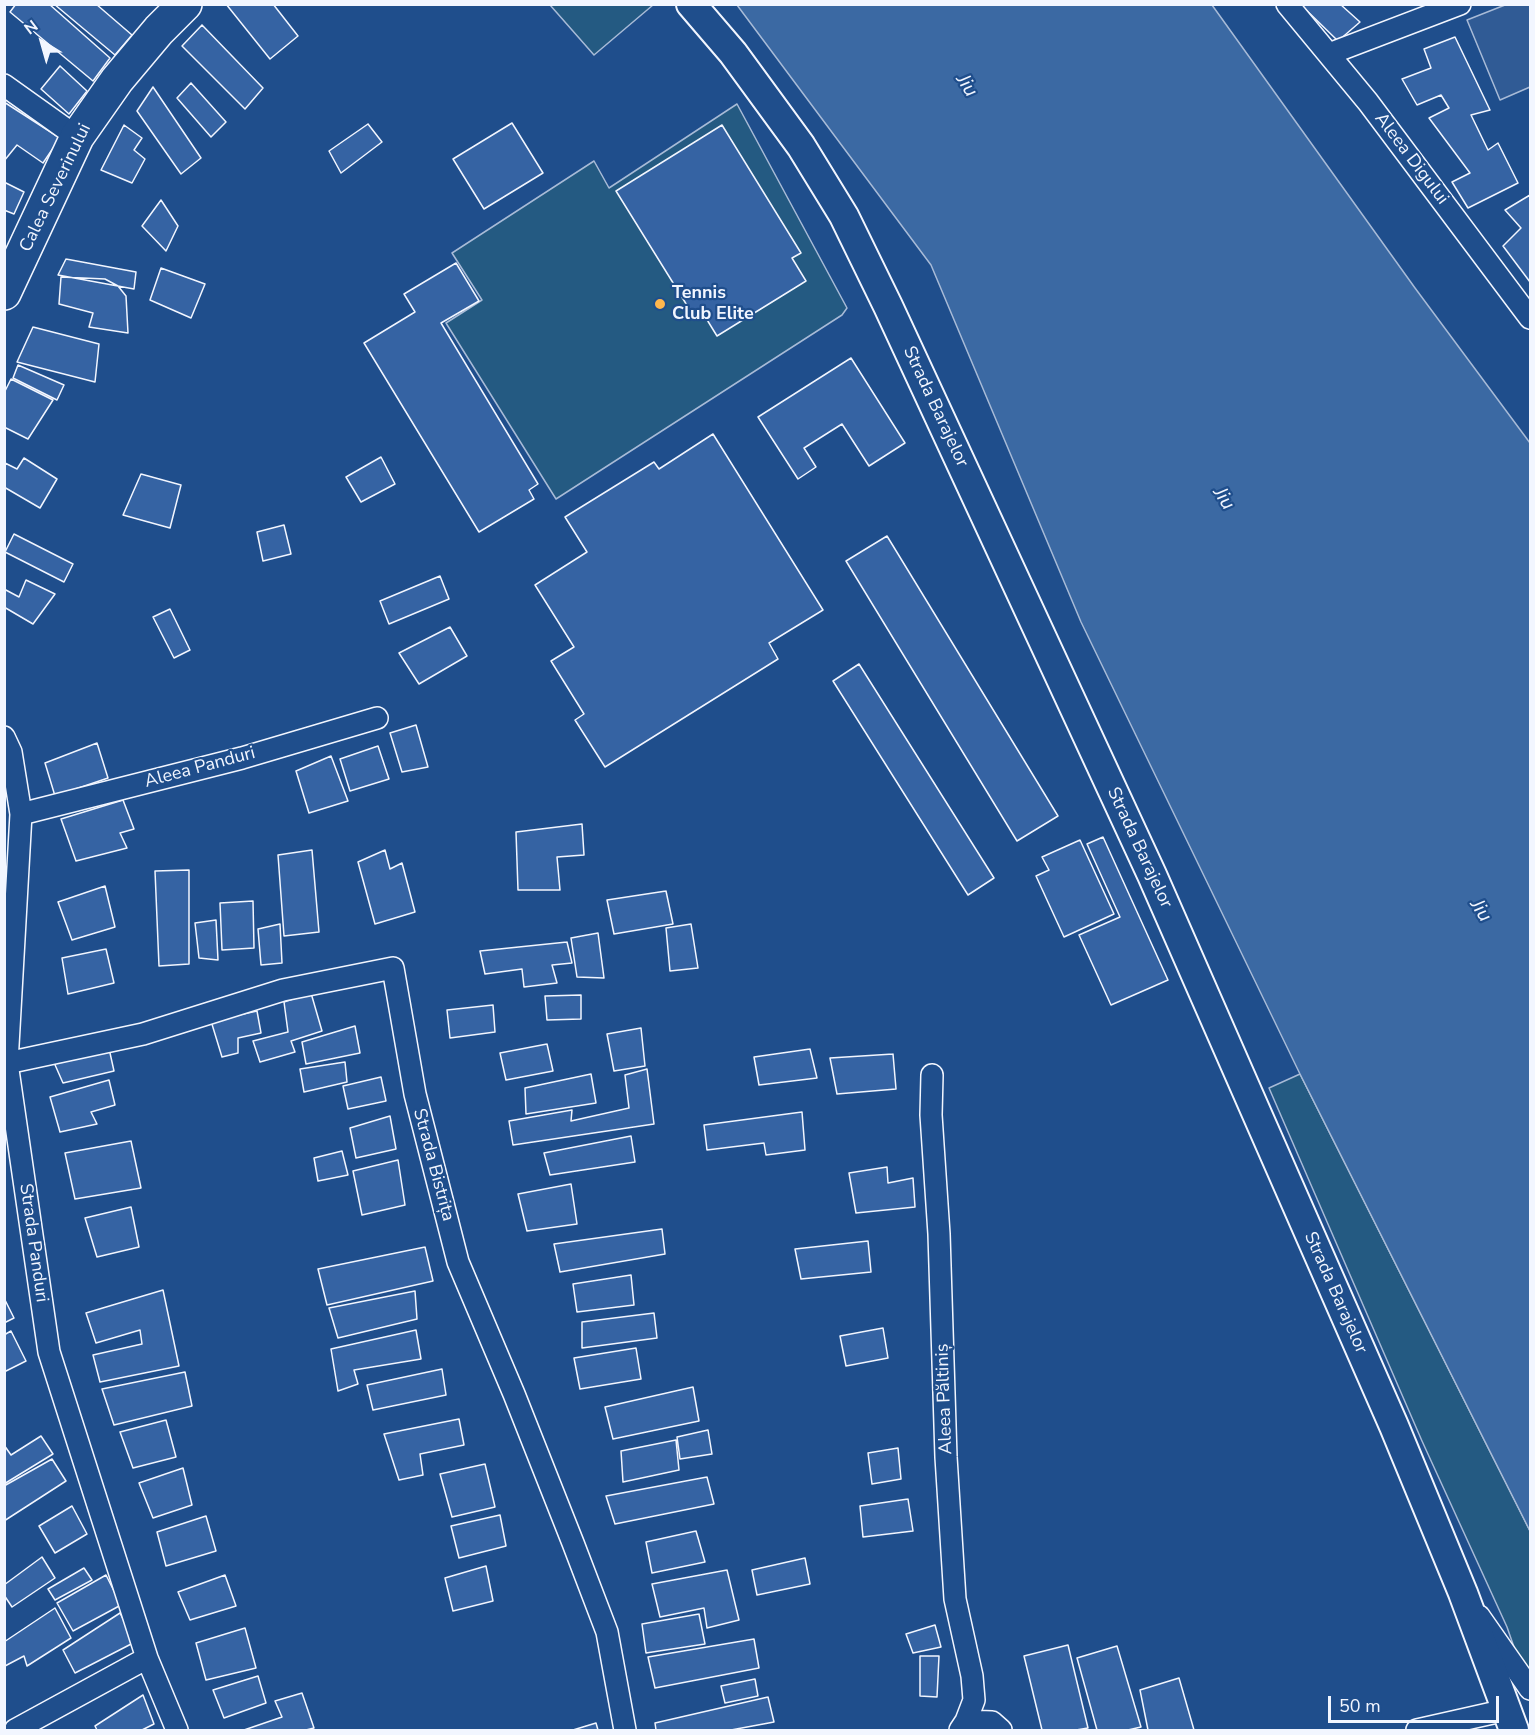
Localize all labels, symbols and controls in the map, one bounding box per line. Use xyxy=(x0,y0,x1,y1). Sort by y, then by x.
north arrow xyxy=(12,12,72,72)
text: N xyxy=(20,15,43,40)
water label: Jiu xyxy=(950,70,982,102)
street label: Aleea Digului xyxy=(1369,109,1453,209)
street label: Calea Severinului xyxy=(16,120,96,256)
place label: Tennis Club Elite xyxy=(672,283,754,326)
marker: Tennis Club Elite xyxy=(653,297,667,311)
street label: Strada Barajelor xyxy=(898,343,972,471)
water label: Jiu xyxy=(1207,483,1239,515)
street label: Aleea Panduri xyxy=(142,743,258,793)
street label: Strada Barajelor xyxy=(1102,784,1176,912)
water label: Jiu xyxy=(1464,895,1496,927)
street label: Strada Bistrița xyxy=(408,1106,458,1224)
street label: Strada Panduri xyxy=(14,1182,52,1304)
street label: Strada Barajelor xyxy=(1298,1229,1372,1357)
street label: Aleea Păltiniș xyxy=(932,1343,958,1455)
scale bar xyxy=(1331,1684,1502,1722)
text: 50 m xyxy=(1339,1694,1381,1718)

